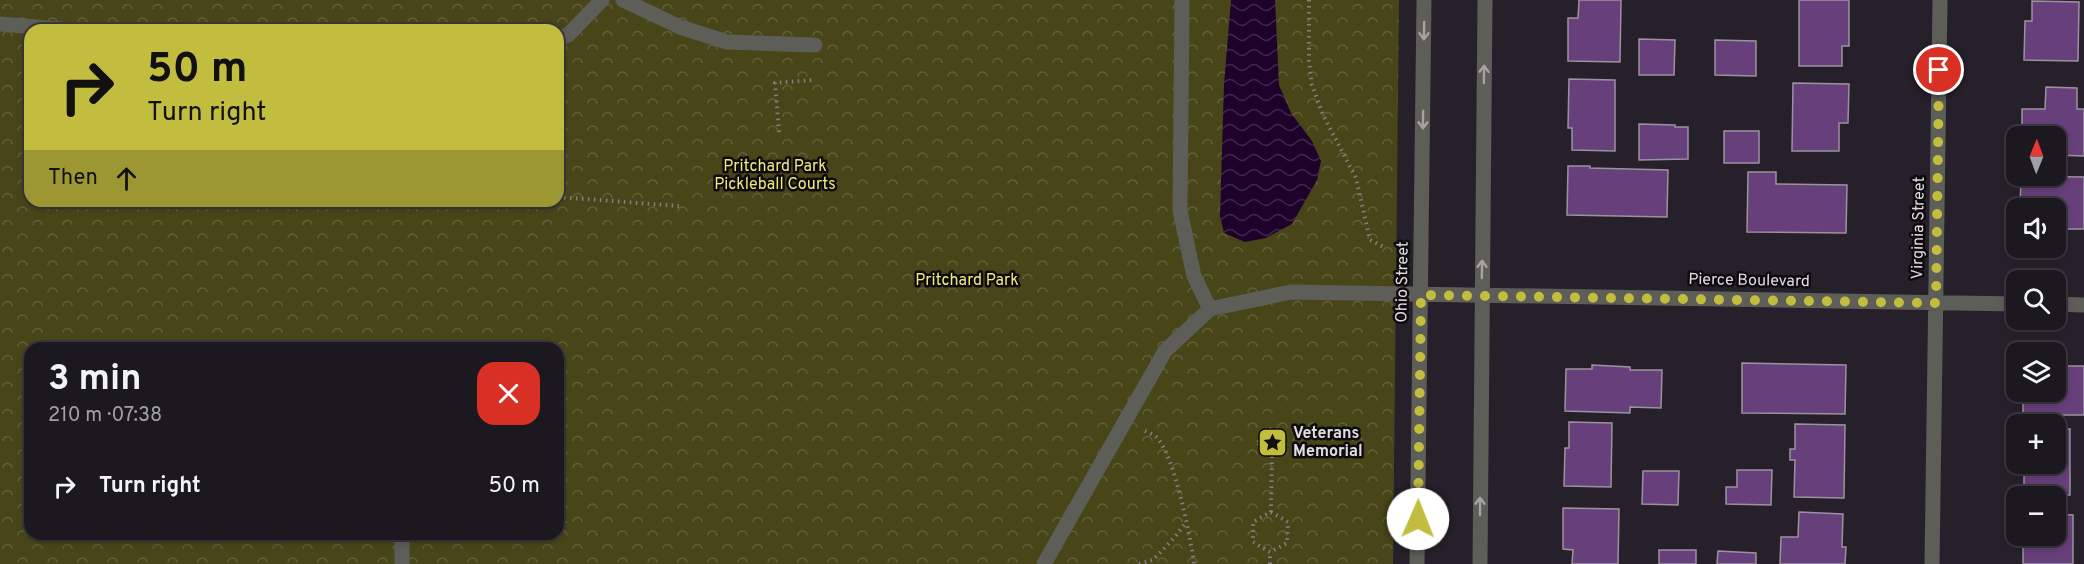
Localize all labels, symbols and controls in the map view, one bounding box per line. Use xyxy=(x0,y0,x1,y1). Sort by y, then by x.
one-way arrow xyxy=(1418,20,1430,40)
text: 50 m xyxy=(147,44,248,97)
pin xyxy=(1913,44,1964,95)
icon: right xyxy=(48,48,126,126)
icon: arrive xyxy=(1922,53,1955,86)
one-way arrow xyxy=(1478,64,1490,84)
text: Turn right xyxy=(147,96,266,130)
one-way arrow xyxy=(1417,110,1429,130)
north arrow xyxy=(2006,126,2066,186)
map controls xyxy=(2006,126,2066,546)
park label: Pritchard Park Pickleball Courts xyxy=(714,157,836,195)
icon: ahead xyxy=(110,162,143,195)
text: Then xyxy=(48,165,98,192)
street label: Virginia Street xyxy=(1908,176,1930,280)
button: sound xyxy=(2006,198,2066,258)
street label: Ohio Street xyxy=(1392,241,1414,323)
one-way arrow xyxy=(1476,259,1488,279)
street label: Pierce Boulevard xyxy=(1688,270,1810,292)
button: search xyxy=(2006,270,2066,330)
park label: Pritchard Park xyxy=(915,271,1019,291)
button: layers xyxy=(2006,342,2066,402)
text: 3 min xyxy=(48,357,142,403)
button: close xyxy=(477,362,540,425)
text: 210 m · 07:38 xyxy=(48,403,162,429)
button: + xyxy=(2006,414,2066,474)
place label: Veterans Memorial xyxy=(1293,424,1363,462)
place icon: Veterans Memorial xyxy=(1256,427,1288,459)
icon: right xyxy=(48,470,81,503)
text: Turn right xyxy=(99,473,201,500)
text: 50 m xyxy=(488,473,540,500)
button: − xyxy=(2006,486,2066,546)
position arrow xyxy=(1386,487,1450,551)
one-way arrow xyxy=(1474,496,1486,516)

